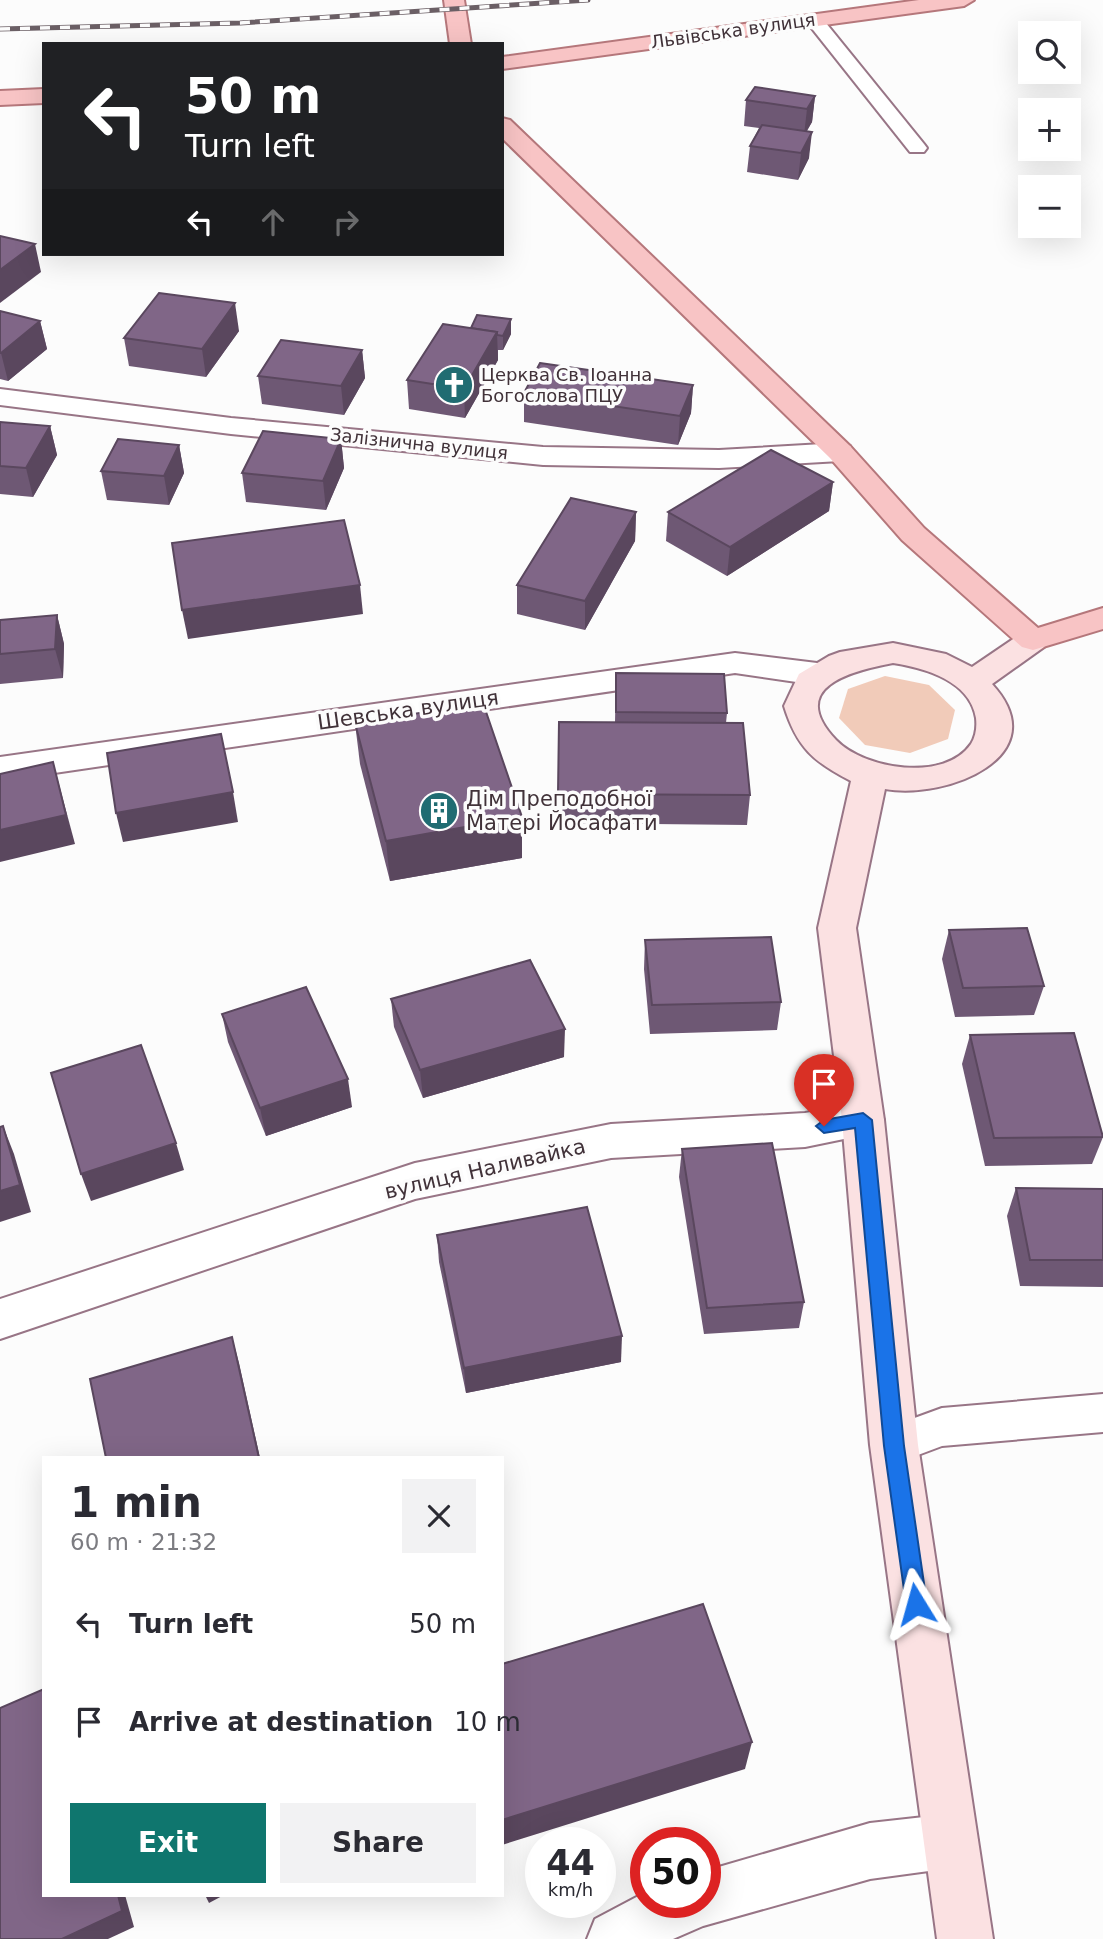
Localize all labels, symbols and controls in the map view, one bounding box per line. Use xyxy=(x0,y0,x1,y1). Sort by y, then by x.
street label: Львівська вулиця xyxy=(649,9,817,52)
map controls xyxy=(1018,21,1081,238)
button: search xyxy=(1018,21,1081,84)
text: 50 m xyxy=(185,68,321,125)
icon: left xyxy=(70,70,161,161)
button: + xyxy=(1018,98,1081,161)
text: Turn left xyxy=(185,127,315,165)
button: − xyxy=(1018,175,1081,238)
icon: left xyxy=(181,203,219,241)
icon: ahead xyxy=(254,203,292,241)
icon: right xyxy=(327,203,365,241)
church icon: Церква Св. Іоанна Богослова ПЦУ xyxy=(433,364,475,406)
place label: Церква Св. Іоанна Богослова ПЦУ xyxy=(481,364,652,406)
street label: Залізнична вулиця xyxy=(329,424,509,463)
street label: Шевська вулиця xyxy=(316,685,500,735)
place label: Дім Преподобної Матері Йосафати xyxy=(466,787,658,835)
building icon: Дім Преподобної Матері Йосафати xyxy=(418,790,460,832)
pin xyxy=(794,1054,854,1126)
icon: arrive xyxy=(805,1065,843,1103)
street label: вулиця Наливайка xyxy=(382,1134,588,1204)
text: 1 min xyxy=(70,1478,202,1527)
button: close xyxy=(402,1479,476,1553)
text: 60 m · 21:32 xyxy=(70,1529,217,1555)
position arrow xyxy=(879,1567,953,1641)
icon: left xyxy=(70,1605,108,1643)
text: Turn left xyxy=(129,1609,253,1639)
text: 50 m xyxy=(409,1609,476,1639)
icon: arrive xyxy=(70,1703,108,1741)
text: Arrive at destination xyxy=(129,1707,433,1737)
text: 10 m xyxy=(454,1707,521,1737)
button: Exit xyxy=(70,1803,266,1883)
button: Share xyxy=(280,1803,476,1883)
speed limit sign: 50 xyxy=(630,1827,721,1918)
text: 44 xyxy=(546,1843,595,1883)
text: km/h xyxy=(548,1879,593,1900)

